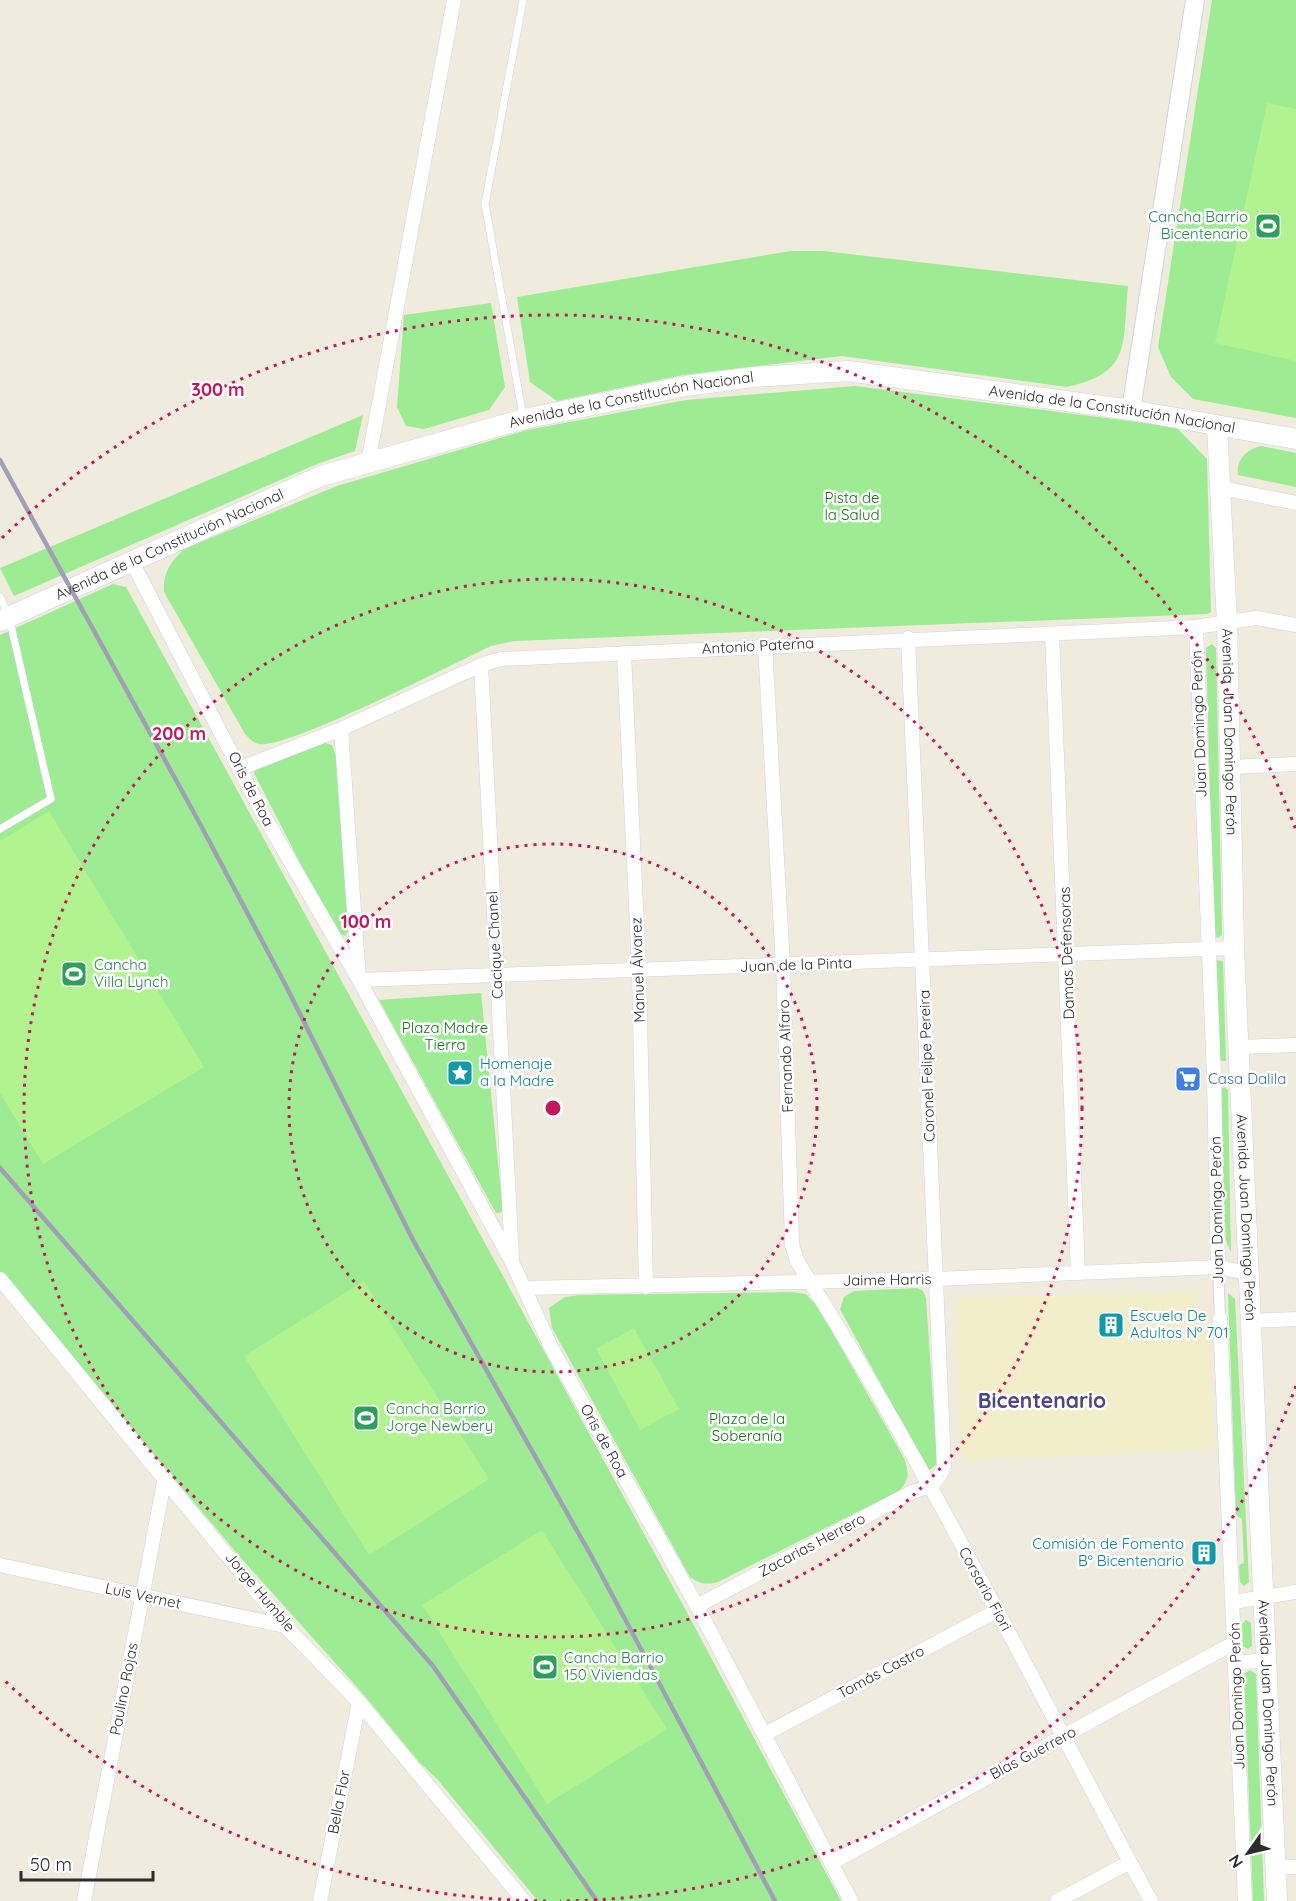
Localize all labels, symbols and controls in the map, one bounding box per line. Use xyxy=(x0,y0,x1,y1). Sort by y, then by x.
place label: Cancha Barrio Bicentenario xyxy=(1148,207,1248,243)
sports icon: Cancha Barrio Bicentenario xyxy=(1253,211,1283,241)
street label: Avenida de la Constitución Nacional xyxy=(506,367,755,432)
text: 300 m xyxy=(191,378,245,401)
street label: Avenida de la Constitución Nacional xyxy=(988,381,1237,437)
street label: Avenida de la Constitución Nacional xyxy=(52,484,287,604)
park label: Pista de la Salud xyxy=(824,488,880,524)
street label: Avenida Juan Domingo Perón xyxy=(1218,628,1242,836)
street label: Antonio Paterna xyxy=(701,633,815,658)
street label: Juan Domingo Perón xyxy=(1186,650,1211,798)
text: 200 m xyxy=(152,722,206,745)
street label: Oris de Roa xyxy=(225,748,278,829)
street label: Damas Defensoras xyxy=(1055,886,1078,1020)
street label: Cacique Chanel xyxy=(482,891,507,999)
text: 100 m xyxy=(341,910,391,933)
street label: Manuel Álvarez xyxy=(626,917,649,1023)
street label: Juan de la Pinta xyxy=(740,953,852,976)
place label: Cancha Villa Lynch xyxy=(94,955,168,991)
sports icon: Cancha Villa Lynch xyxy=(59,959,89,989)
street label: Coronel Felipe Pereira xyxy=(914,990,939,1142)
street label: Fernando Alfaro xyxy=(774,999,797,1113)
park label: Plaza Madre Tierra xyxy=(402,1018,488,1054)
place label: Homenaje a la Madre xyxy=(480,1054,554,1090)
place icon: Homenaje a la Madre xyxy=(445,1058,475,1088)
supermarket icon: Casa Dalila xyxy=(1173,1064,1203,1094)
place label: Casa Dalila xyxy=(1208,1069,1286,1088)
centre of rings xyxy=(543,1098,563,1118)
street label: Avenida Juan Domingo Perón xyxy=(1232,1113,1261,1321)
street label: Juan Domingo Perón xyxy=(1206,1136,1227,1284)
street label: Jaime Harris xyxy=(842,1269,932,1290)
place label: Escuela De Adultos Nº 701 xyxy=(1130,1306,1229,1342)
building icon: Escuela De Adultos Nº 701 xyxy=(1096,1310,1126,1340)
district label: Bicentenario xyxy=(978,1387,1106,1413)
place label: Cancha Barrio Jorge Newbery xyxy=(386,1399,493,1435)
street label: Oris de Roa xyxy=(576,1401,632,1481)
sports icon: Cancha Barrio Jorge Newbery xyxy=(351,1403,381,1433)
park label: Plaza de la Soberanía xyxy=(709,1409,785,1445)
street label: Zacarias Herrero xyxy=(755,1508,868,1581)
place label: Comisión de Fomento B° Bicentenario xyxy=(1032,1534,1184,1570)
building icon: Comisión de Fomento B° Bicentenario xyxy=(1189,1538,1219,1568)
street label: Corsario Fiori xyxy=(955,1544,1016,1634)
street label: Jorge Humble xyxy=(221,1548,299,1636)
street label: Luis Vernet xyxy=(103,1578,183,1613)
street label: Avenida Juan Domingo Perón xyxy=(1254,1599,1283,1807)
street label: Juan Domingo Perón xyxy=(1224,1622,1249,1770)
street label: Paulino Rojas xyxy=(105,1641,142,1737)
street label: Tomás Castro xyxy=(834,1641,927,1702)
place label: Cancha Barrio 150 Viviendas xyxy=(564,1648,664,1684)
sports icon: Cancha Barrio 150 Viviendas xyxy=(530,1652,560,1682)
street label: Blas Guerrero xyxy=(986,1722,1079,1783)
street label: Bella Flor xyxy=(323,1768,354,1836)
north arrow xyxy=(1218,1823,1278,1883)
scale bar xyxy=(21,1844,153,1882)
text: N xyxy=(1224,1851,1247,1872)
text: 50 m xyxy=(30,1853,72,1876)

